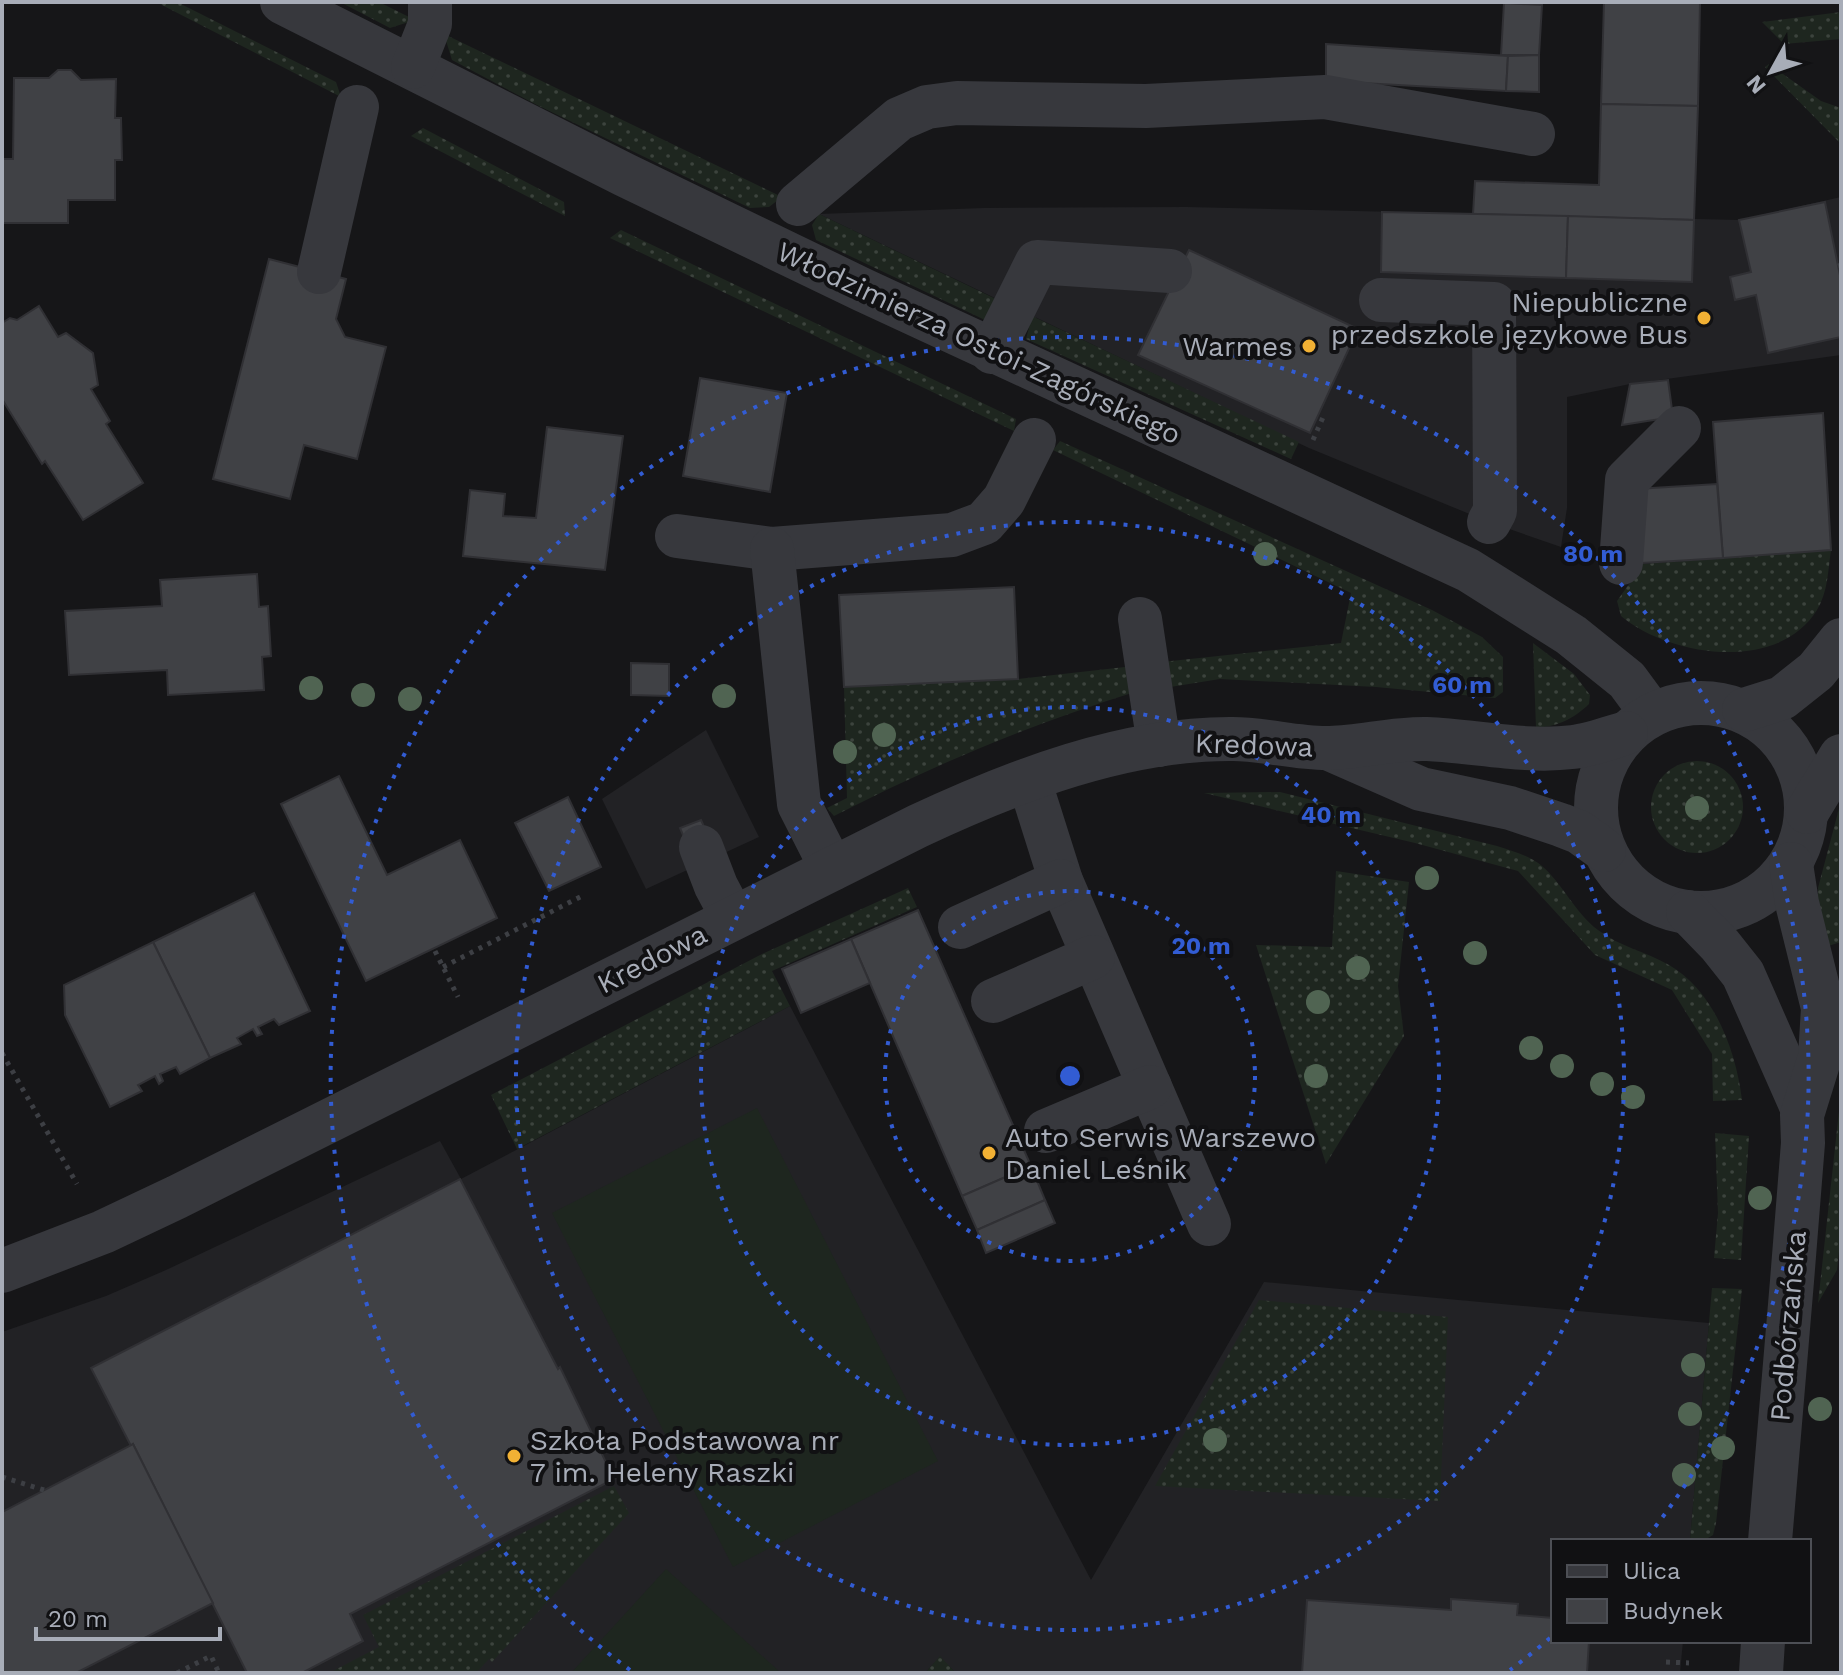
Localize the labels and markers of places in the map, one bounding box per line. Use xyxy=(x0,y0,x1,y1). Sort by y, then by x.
place label: Niepubliczne przedszkole językowe Bus xyxy=(1331,286,1688,351)
marker: Niepubliczne przedszkole językowe Bus xyxy=(1695,309,1713,327)
place label: Warmes xyxy=(1182,330,1293,363)
marker: Warmes xyxy=(1300,337,1318,355)
centre of rings xyxy=(1056,1062,1084,1090)
place label: Auto Serwis Warszewo Daniel Leśnik xyxy=(1005,1121,1316,1186)
marker: Auto Serwis Warszewo Daniel Leśnik xyxy=(980,1144,998,1162)
place label: Szkoła Podstawowa nr 7 im. Heleny Raszki xyxy=(530,1424,839,1489)
marker: Szkoła Podstawowa nr 7 im. Heleny Raszki xyxy=(505,1447,523,1465)

